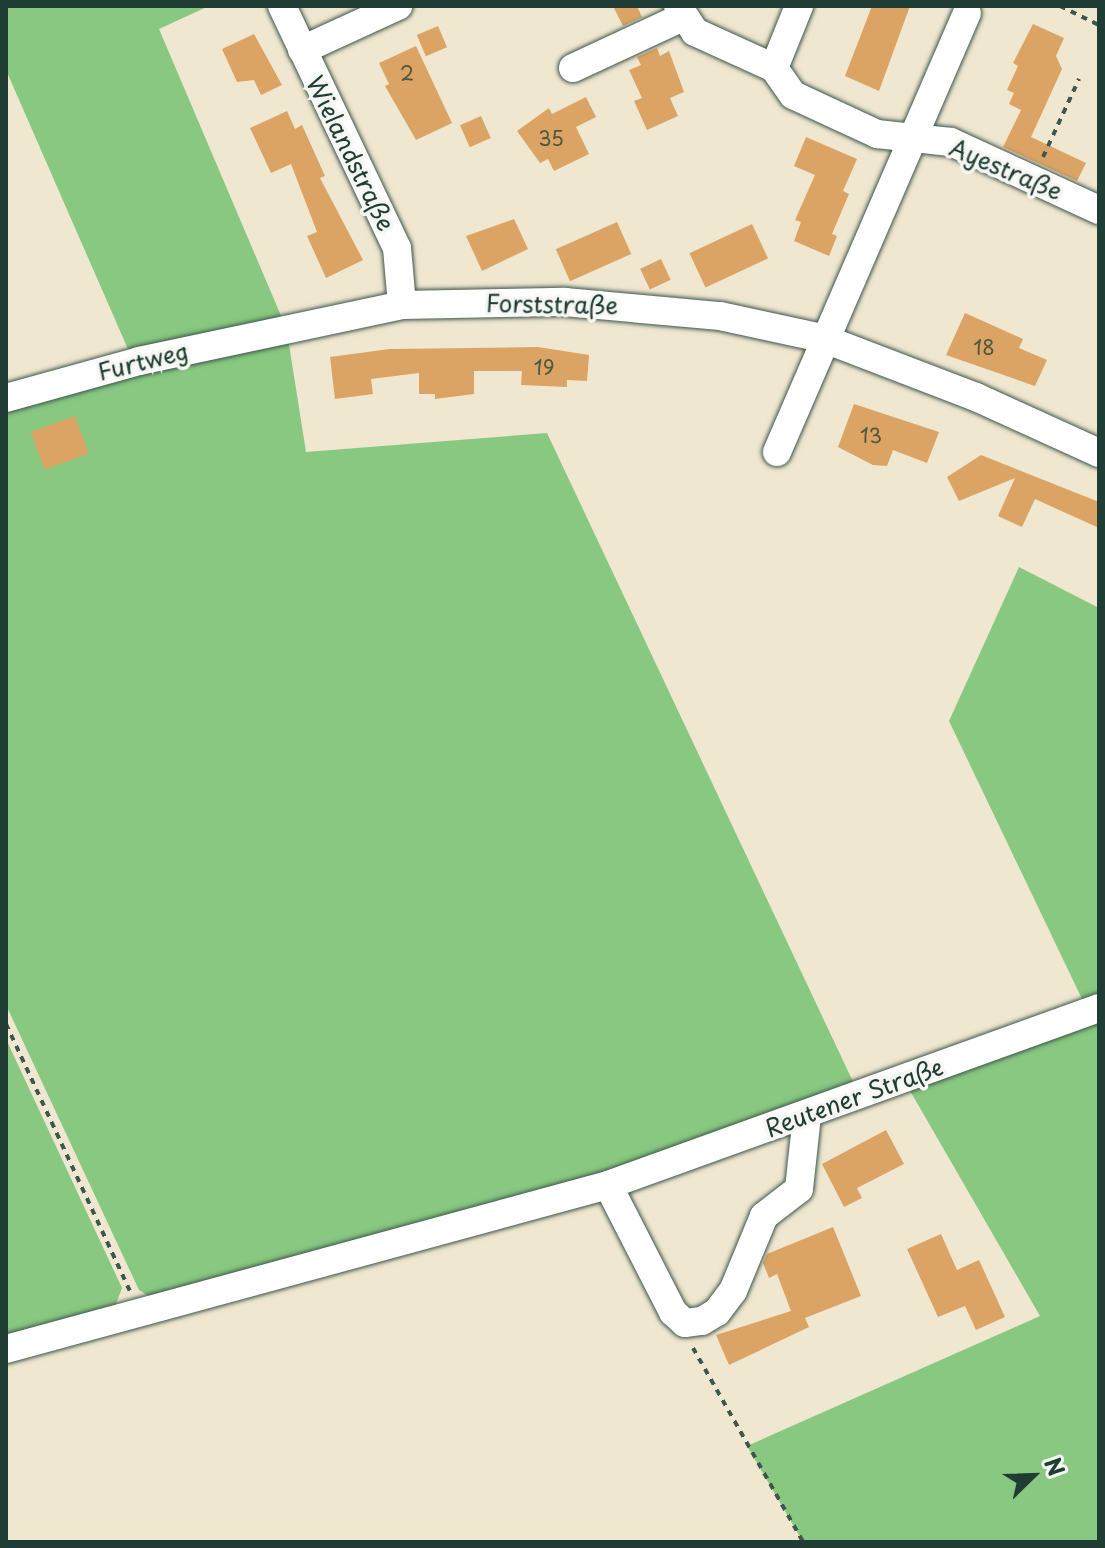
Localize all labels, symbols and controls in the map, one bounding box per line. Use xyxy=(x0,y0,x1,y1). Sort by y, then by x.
house number: 2 xyxy=(400,61,414,85)
street label: Wielandstraße xyxy=(301,71,401,235)
house number: 35 xyxy=(538,126,564,150)
street label: Ayestraße xyxy=(945,132,1067,206)
street label: Forststraße xyxy=(486,288,618,320)
house number: 18 xyxy=(973,335,995,359)
street label: Furtweg xyxy=(95,336,191,386)
house number: 19 xyxy=(534,355,554,379)
house number: 13 xyxy=(860,423,882,447)
street label: Reutener Straße xyxy=(760,1051,948,1143)
north arrow xyxy=(993,1436,1073,1516)
text: N xyxy=(1037,1452,1074,1481)

